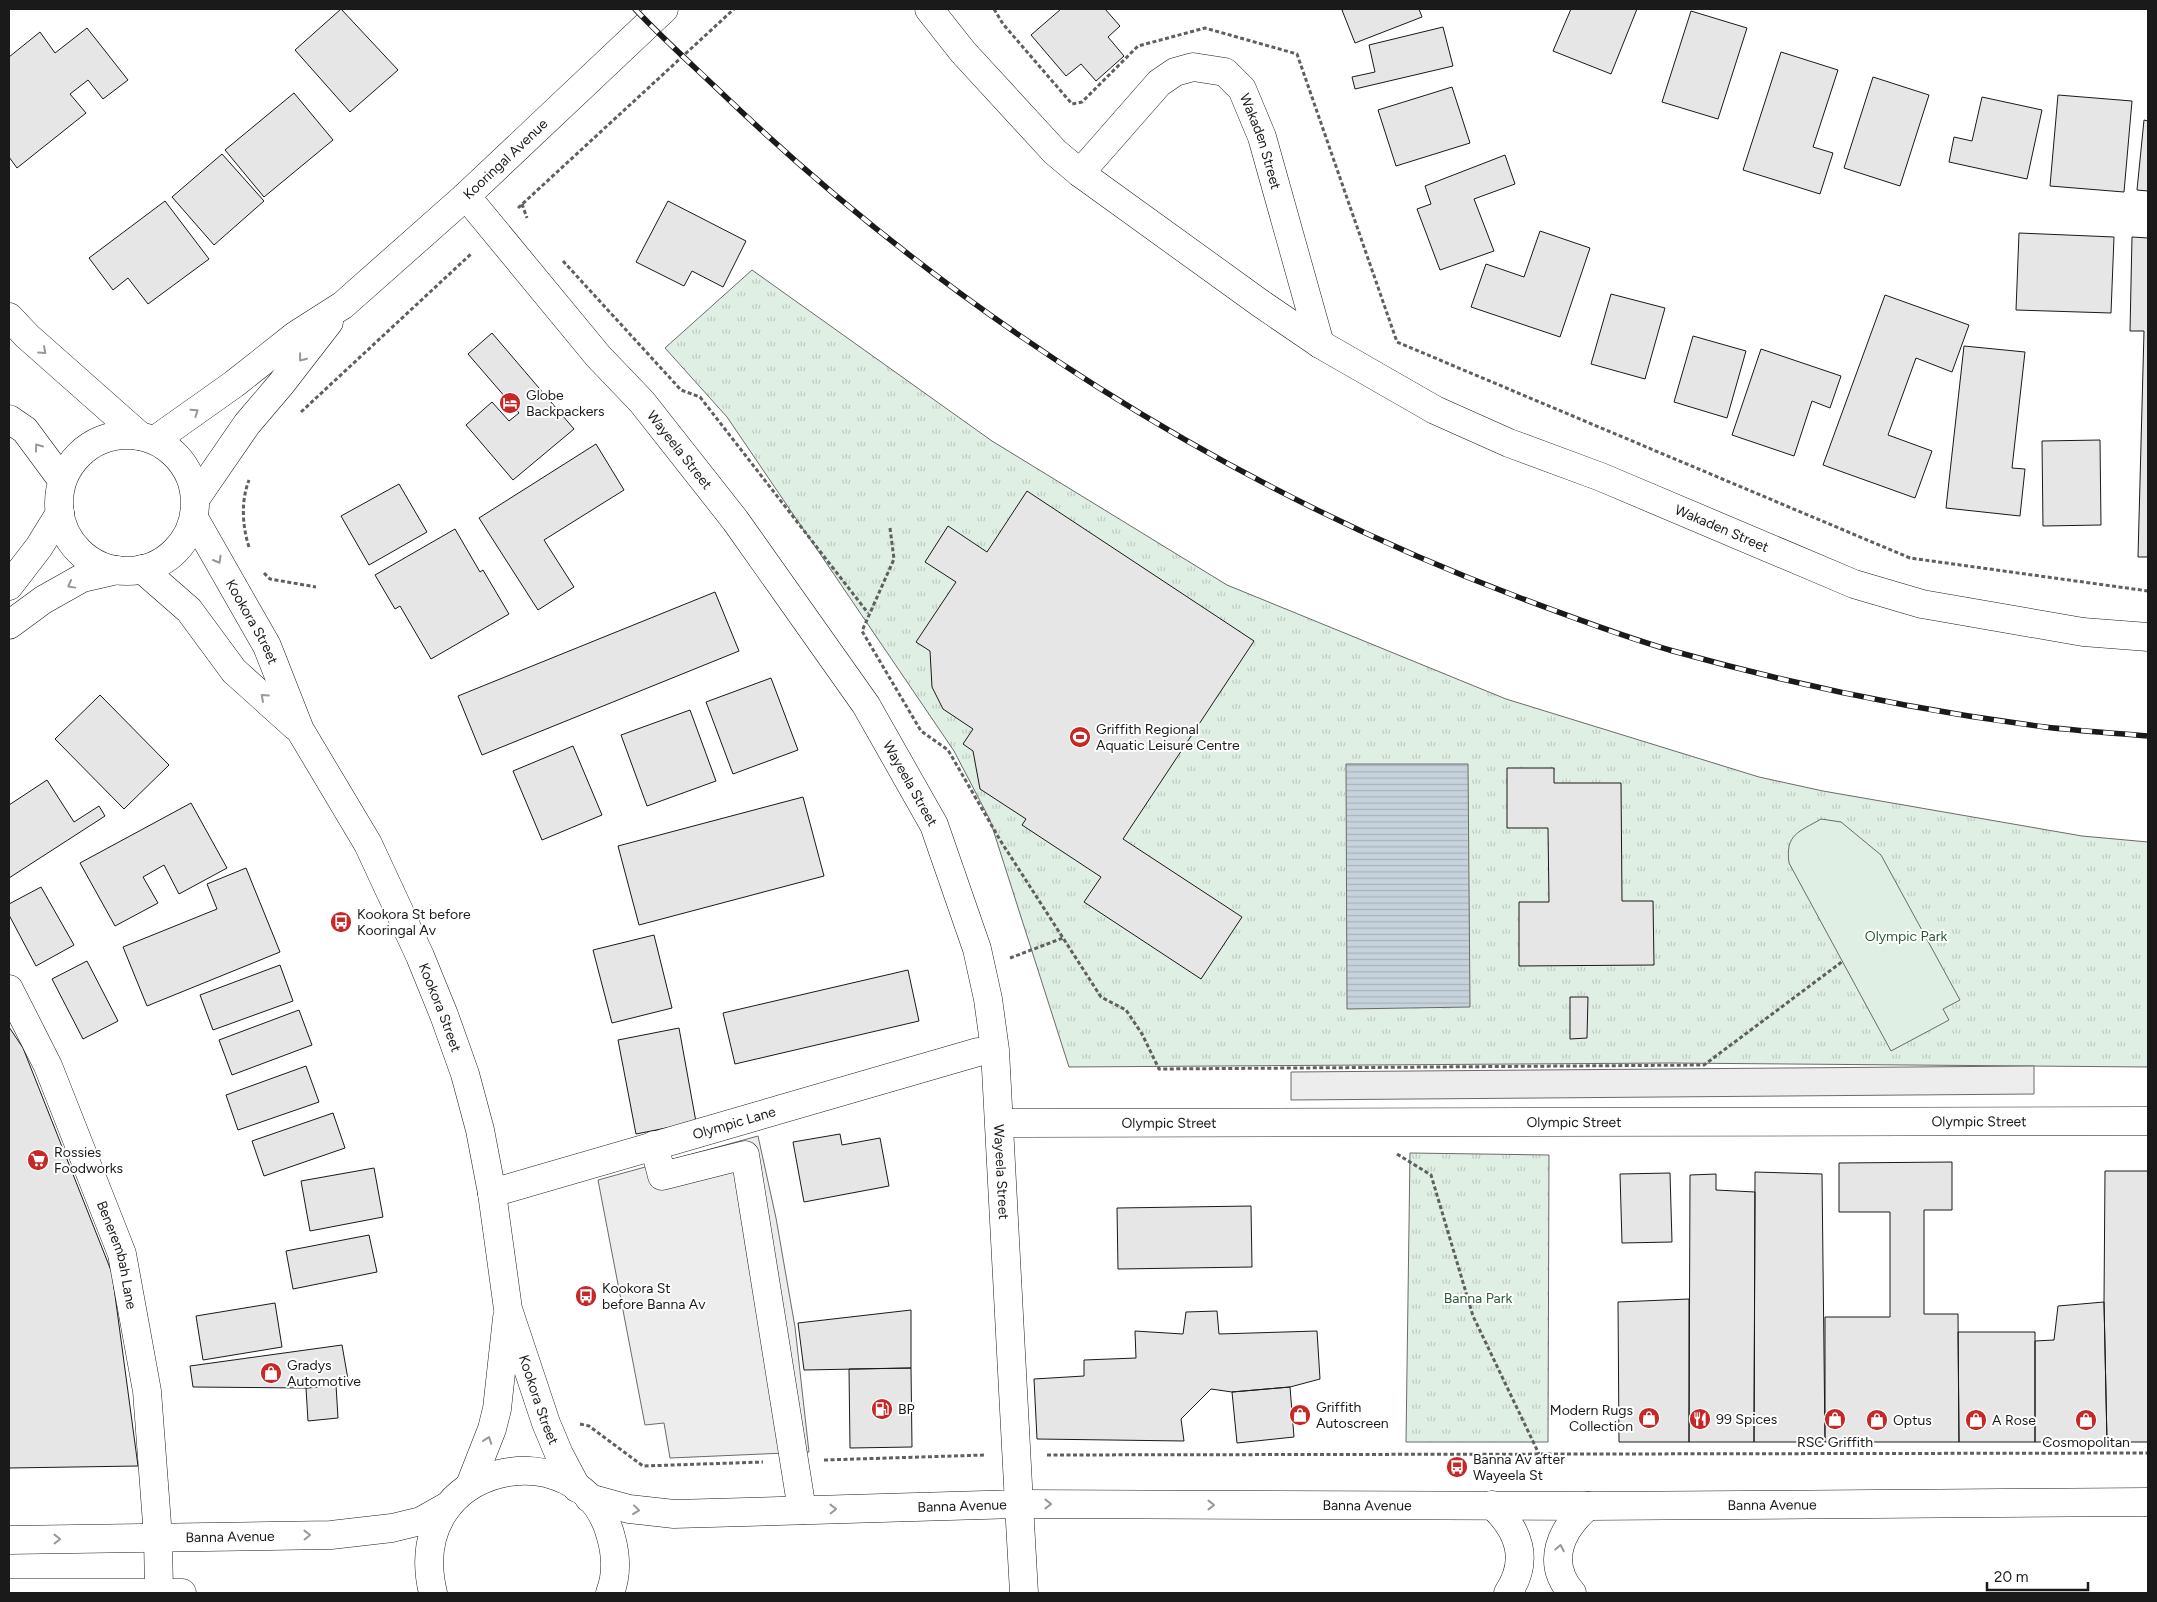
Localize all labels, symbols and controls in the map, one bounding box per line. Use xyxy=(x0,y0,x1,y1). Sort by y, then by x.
street label: Wakaden Street xyxy=(1236,91,1284,191)
street label: Kooringal Avenue xyxy=(460,115,552,203)
one-way arrow xyxy=(38,345,47,354)
one-way arrow xyxy=(299,352,307,361)
place label: Globe Backpackers xyxy=(526,387,605,420)
hotel icon: Globe Backpackers xyxy=(498,391,522,415)
street label: Wayeela Street xyxy=(643,407,716,493)
one-way arrow xyxy=(189,409,198,418)
one-way arrow xyxy=(35,443,44,453)
street label: Wakaden Street xyxy=(1672,501,1771,556)
one-way arrow xyxy=(212,555,222,564)
street label: Kookora Street xyxy=(222,577,281,667)
one-way arrow xyxy=(67,579,76,589)
one-way arrow xyxy=(260,694,269,703)
place label: Griffith Regional Aquatic Leisure Centre xyxy=(1096,721,1240,754)
sports icon: Griffith Regional Aquatic Leisure Centre xyxy=(1068,725,1092,749)
street label: Wayeela Street xyxy=(879,738,941,829)
place label: Kookora St before Kooringal Av xyxy=(357,906,471,939)
bus stop icon: Kookora St before Kooringal Av xyxy=(329,910,353,934)
park label: Olympic Park xyxy=(1865,928,1947,945)
street label: Kookora Street xyxy=(415,961,464,1054)
street label: Olympic Lane xyxy=(691,1103,778,1143)
street label: Olympic Street xyxy=(1931,1113,2027,1130)
street label: Olympic Street xyxy=(1526,1114,1622,1131)
street label: Olympic Street xyxy=(1121,1115,1217,1132)
street label: Wayeela Street xyxy=(990,1124,1012,1220)
place label: Rossies Foodworks xyxy=(54,1144,123,1177)
supermarket icon: Rossies Foodworks xyxy=(26,1148,50,1172)
street label: Benerembah Lane xyxy=(93,1198,140,1311)
place label: Kookora St before Banna Av xyxy=(602,1280,706,1313)
bus stop icon: Kookora St before Banna Av xyxy=(574,1284,598,1308)
park label: Banna Park xyxy=(1444,1290,1512,1307)
street label: Kookora Street xyxy=(515,1353,562,1447)
place label: Gradys Automotive xyxy=(287,1357,361,1390)
shop icon: Gradys Automotive xyxy=(259,1361,283,1385)
fuel station icon: BP xyxy=(870,1397,894,1421)
place label: Griffith Autoscreen xyxy=(1316,1399,1389,1432)
place label: BP xyxy=(898,1401,915,1418)
place label: Modern Rugs Collection xyxy=(1550,1402,1633,1435)
shop icon: Griffith Autoscreen xyxy=(1288,1403,1312,1427)
shop icon: Modern Rugs Collection xyxy=(1637,1406,1661,1430)
restaurant icon: 99 Spices xyxy=(1688,1407,1712,1431)
shop icon: RSC Griffith xyxy=(1823,1407,1847,1431)
shop icon: Optus xyxy=(1865,1408,1889,1432)
shop icon: A Rose xyxy=(1964,1408,1988,1432)
shop icon: Cosmopolitan xyxy=(2074,1408,2098,1432)
place label: 99 Spices xyxy=(1716,1411,1777,1428)
place label: Optus xyxy=(1893,1412,1932,1429)
place label: A Rose xyxy=(1992,1412,2036,1429)
place label: RSC Griffith xyxy=(1797,1434,1873,1451)
place label: Cosmopolitan xyxy=(2042,1434,2130,1451)
one-way arrow xyxy=(482,1436,492,1445)
place label: Banna Av after Wayeela St xyxy=(1473,1451,1565,1484)
bus stop icon: Banna Av after Wayeela St xyxy=(1445,1455,1469,1479)
street label: Banna Avenue xyxy=(917,1496,1007,1516)
street label: Banna Avenue xyxy=(1727,1496,1817,1514)
street label: Banna Avenue xyxy=(1322,1497,1412,1514)
one-way arrow xyxy=(1044,1499,1052,1509)
one-way arrow xyxy=(1207,1500,1215,1510)
one-way arrow xyxy=(632,1504,640,1515)
one-way arrow xyxy=(830,1504,838,1514)
street label: Banna Avenue xyxy=(185,1528,275,1546)
one-way arrow xyxy=(304,1530,312,1540)
one-way arrow xyxy=(54,1534,62,1544)
one-way arrow xyxy=(1554,1544,1564,1553)
scale bar xyxy=(1987,1560,2088,1592)
text: 20 m xyxy=(1994,1568,2028,1586)

